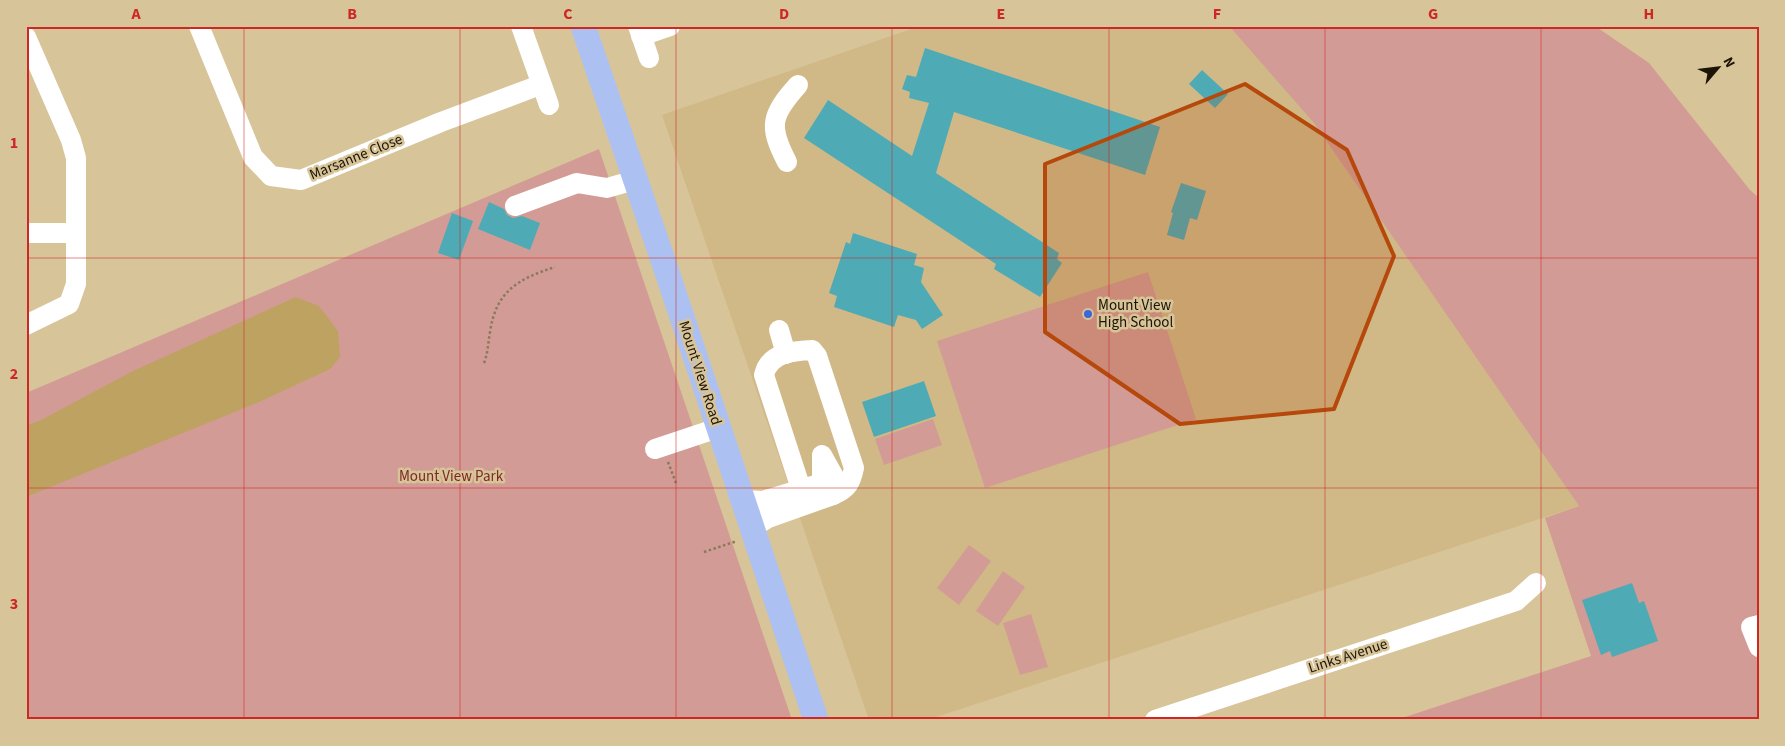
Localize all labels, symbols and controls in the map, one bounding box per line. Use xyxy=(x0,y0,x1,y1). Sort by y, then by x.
text: A xyxy=(130,3,141,25)
text: B xyxy=(347,3,357,25)
text: C xyxy=(563,3,573,25)
text: D xyxy=(779,3,789,25)
text: E xyxy=(997,3,1005,25)
text: F xyxy=(1213,3,1221,25)
text: G xyxy=(1428,3,1438,25)
text: H xyxy=(1644,3,1654,25)
north arrow xyxy=(1692,42,1742,92)
text: N xyxy=(1718,54,1740,71)
street label: Marsanne Close xyxy=(306,129,406,185)
text: 1 xyxy=(10,132,18,154)
place label: Mount View High School xyxy=(1098,295,1173,333)
marker: Mount View High School xyxy=(1082,308,1094,320)
street label: Mount View Road xyxy=(673,318,727,428)
text: 2 xyxy=(10,363,18,385)
park label: Mount View Park xyxy=(399,466,504,487)
text: 3 xyxy=(10,593,18,615)
street label: Links Avenue xyxy=(1306,633,1390,679)

